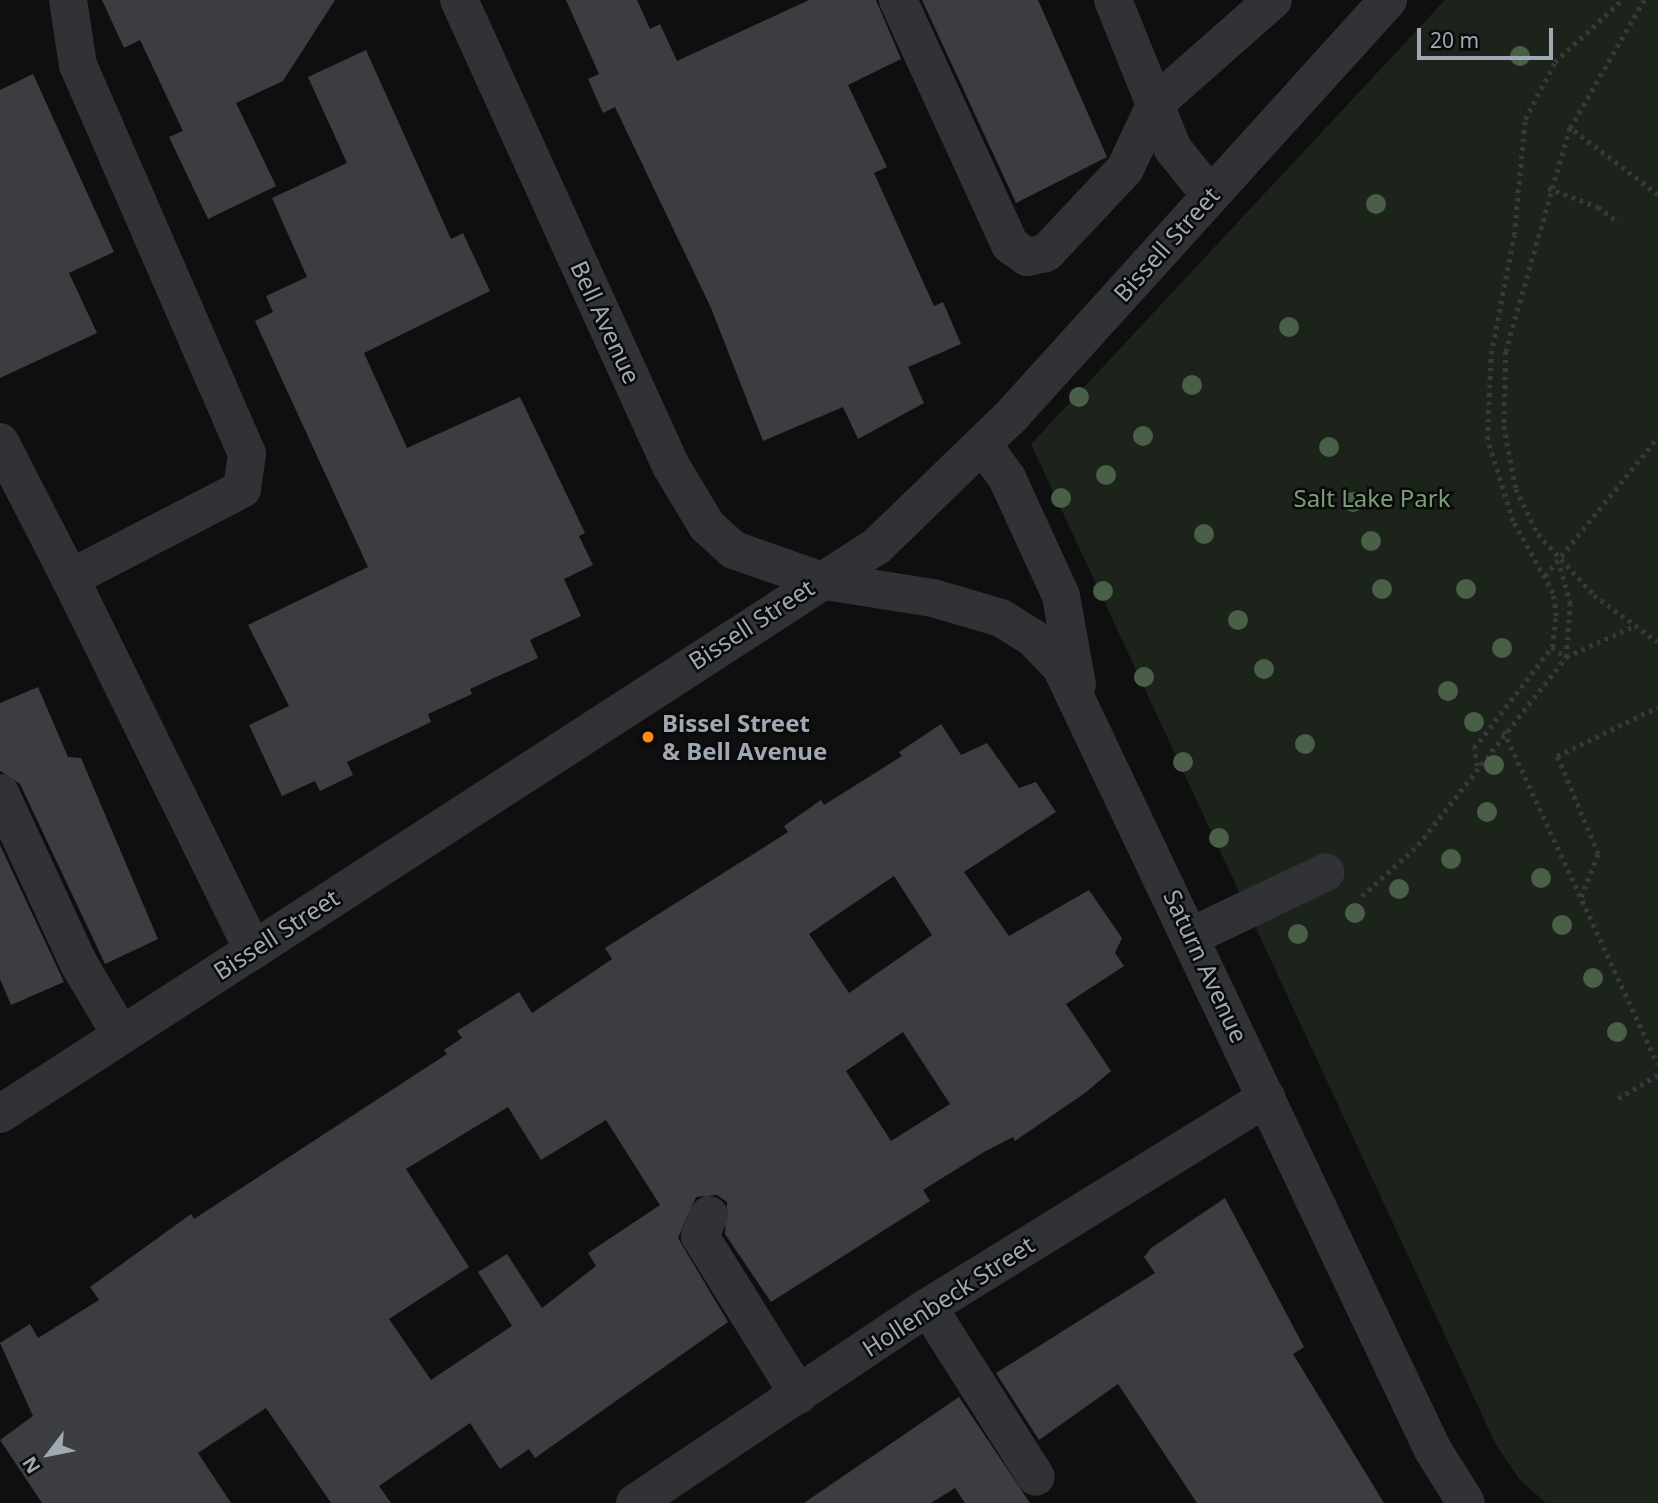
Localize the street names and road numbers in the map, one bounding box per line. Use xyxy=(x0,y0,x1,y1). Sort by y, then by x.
street label: Bissell Street xyxy=(1107,181,1225,307)
street label: Bell Avenue xyxy=(565,256,647,388)
street label: Bissell Street xyxy=(683,573,819,675)
street label: Bissell Street xyxy=(208,883,344,985)
street label: Saturn Avenue xyxy=(1158,885,1254,1047)
street label: Hollenbeck Street xyxy=(857,1230,1039,1362)

